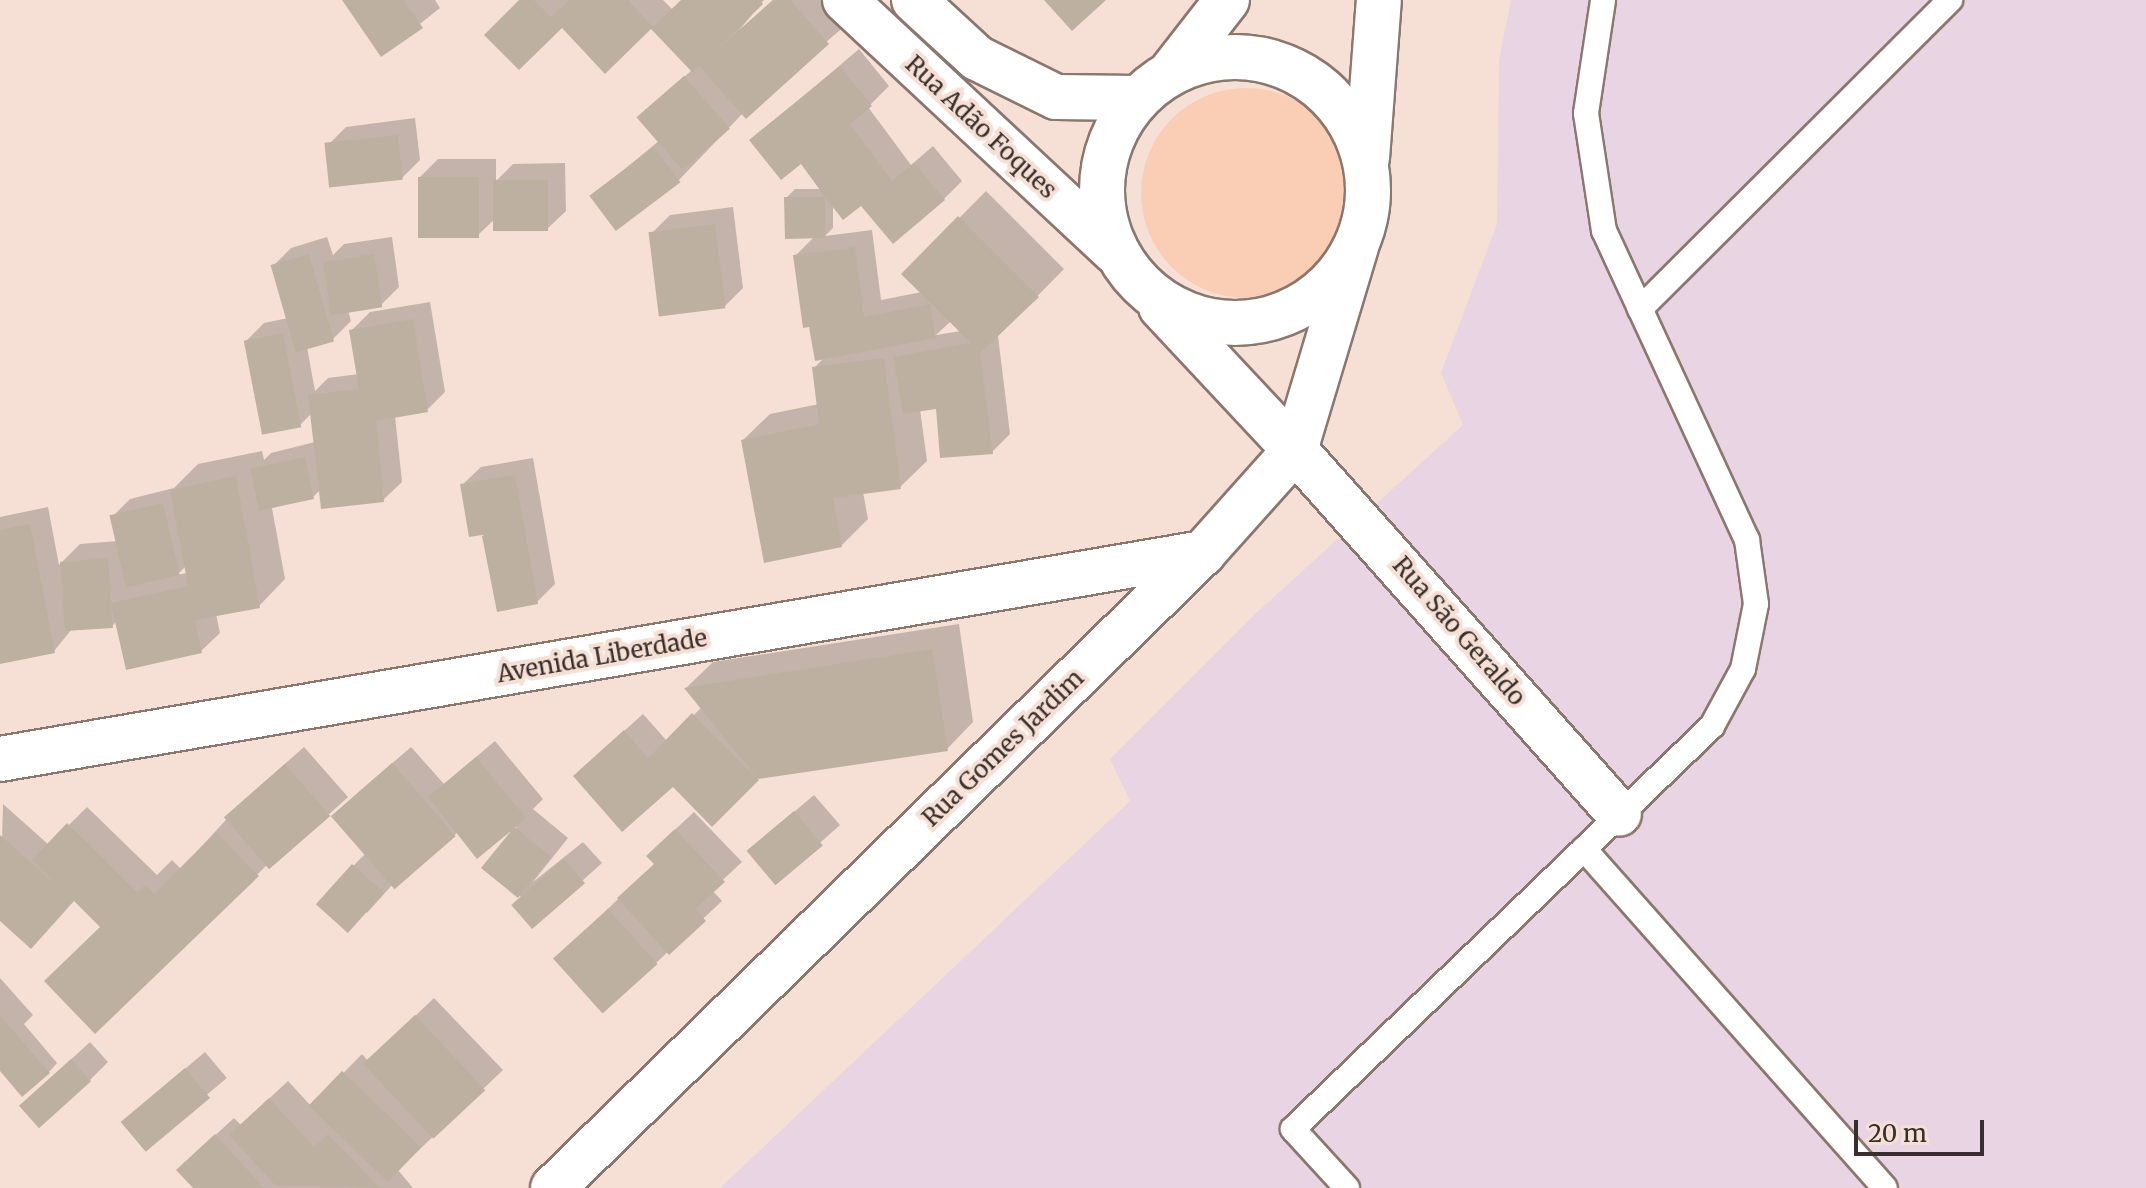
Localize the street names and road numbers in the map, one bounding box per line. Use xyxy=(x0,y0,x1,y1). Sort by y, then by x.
street label: Rua Adão Foques xyxy=(899,50,1063,204)
street label: Rua São Geraldo xyxy=(1387,551,1531,711)
street label: Avenida Liberdade xyxy=(495,623,709,689)
street label: Rua Gomes Jardim xyxy=(916,664,1090,832)

